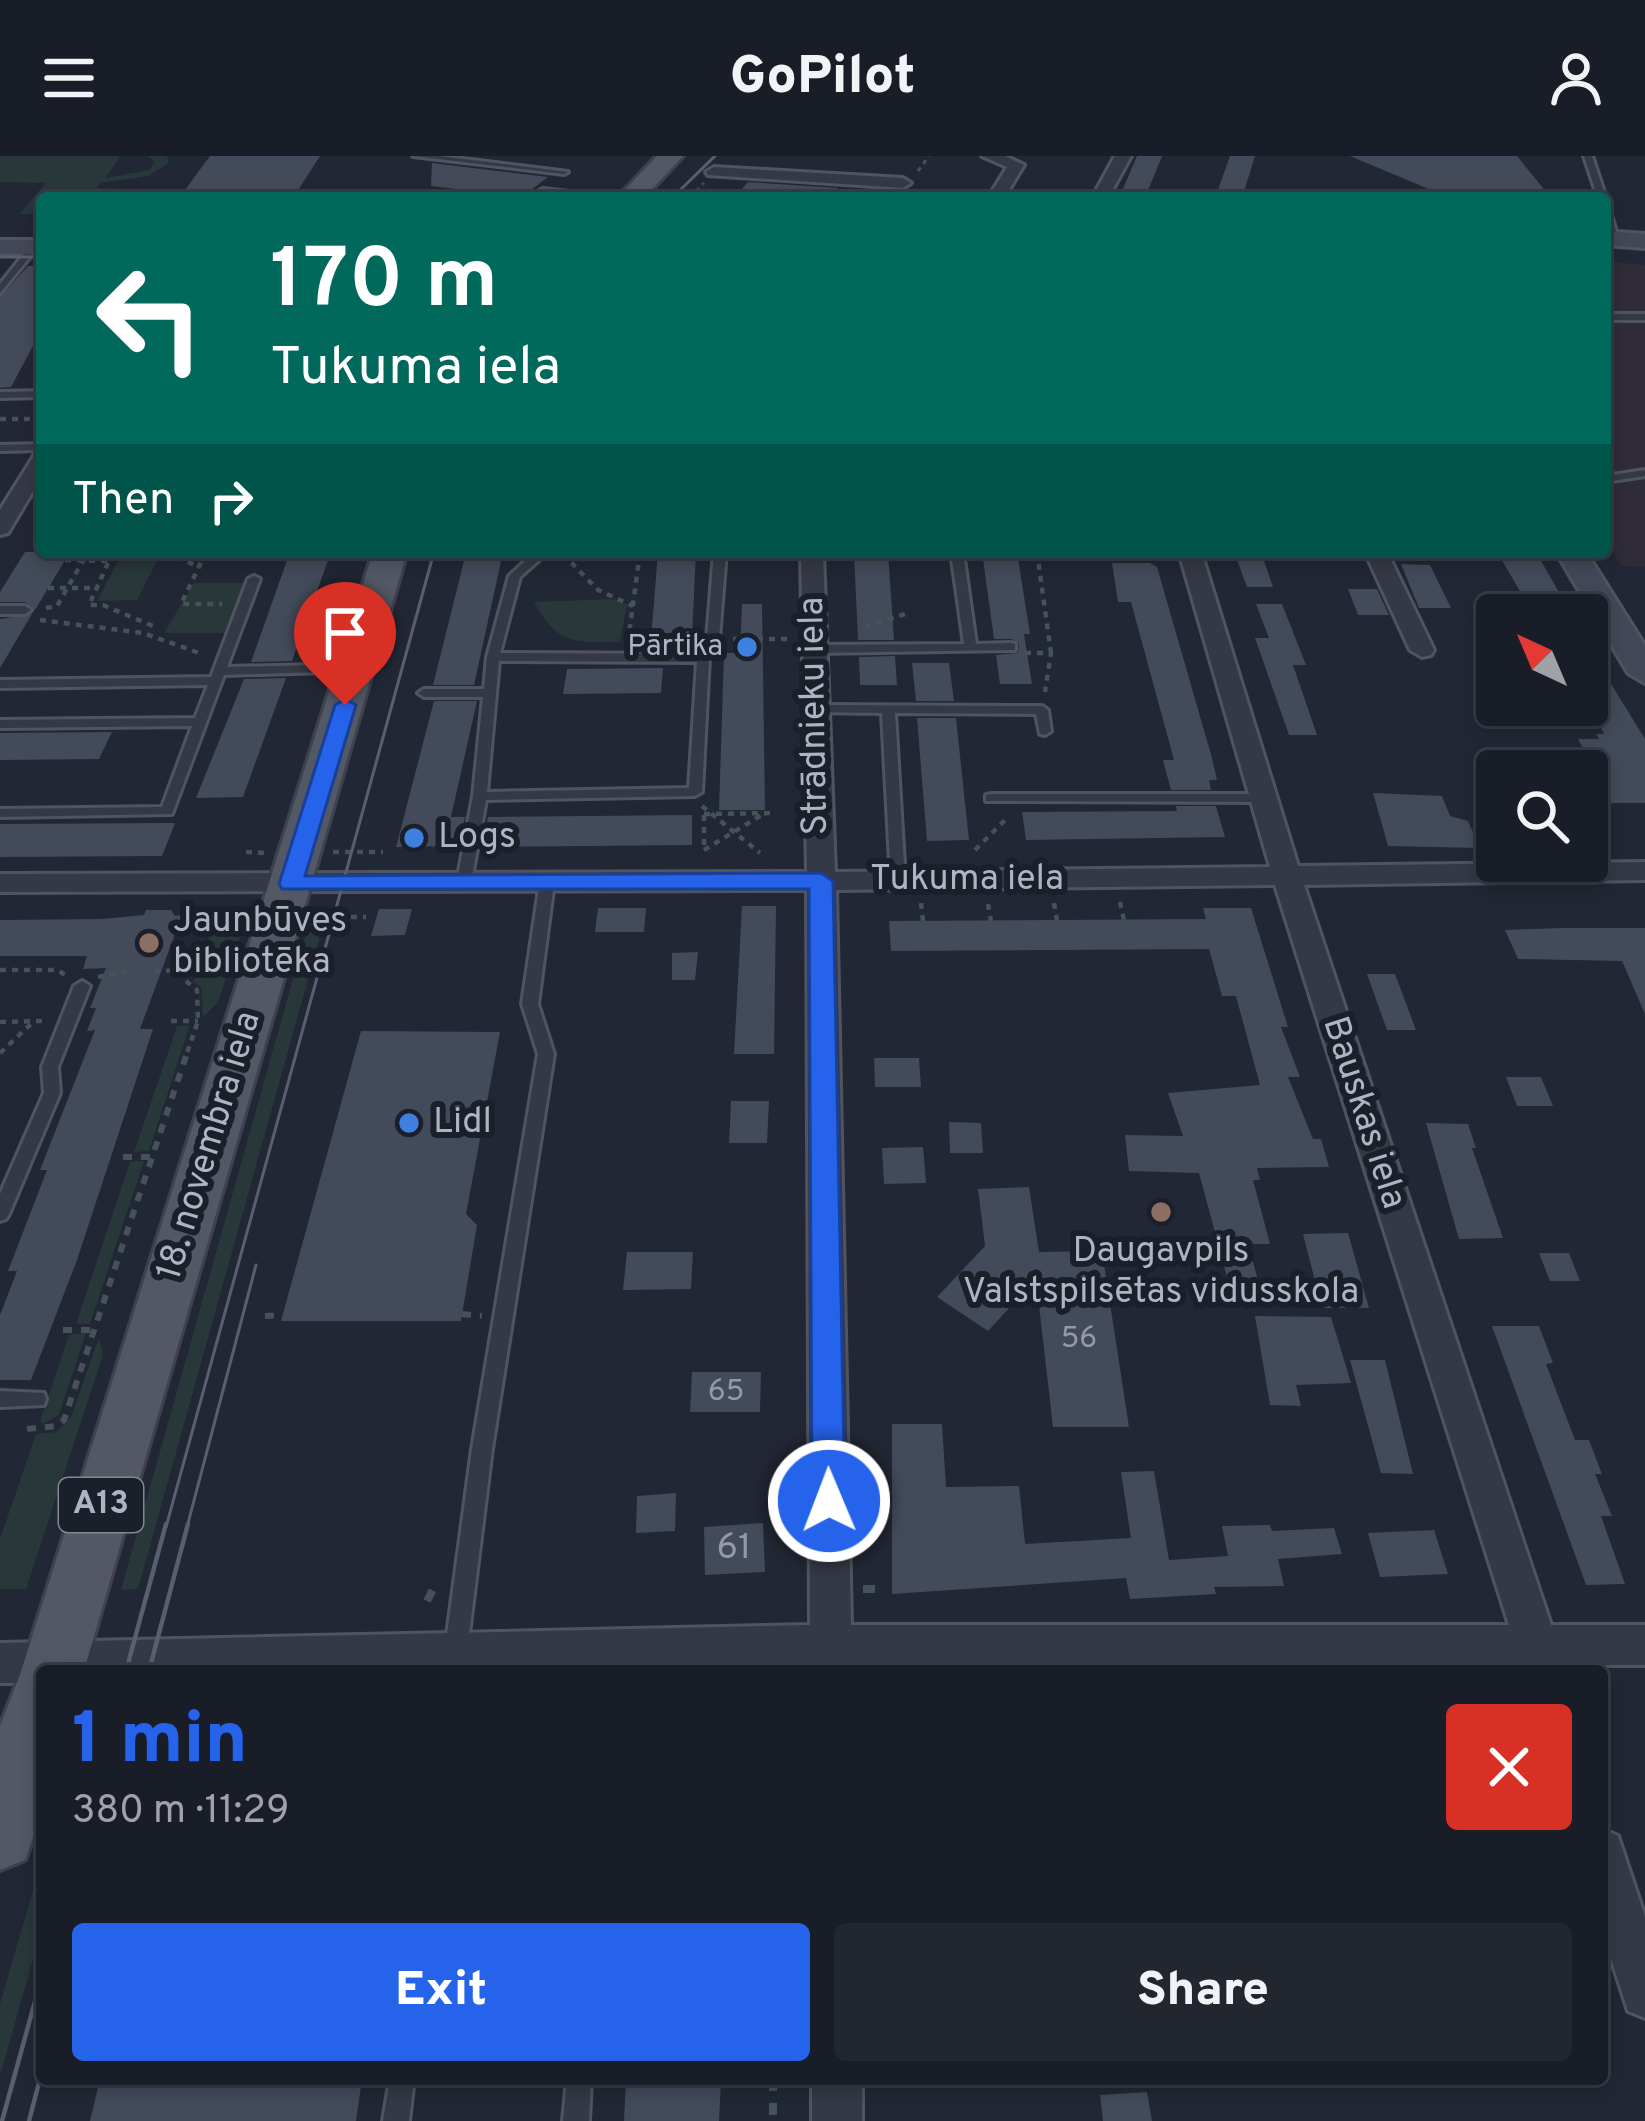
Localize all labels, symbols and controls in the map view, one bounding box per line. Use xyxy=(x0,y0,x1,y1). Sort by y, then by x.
text: GoPilot xyxy=(730,44,915,113)
icon: menu xyxy=(36,45,102,111)
icon: person xyxy=(1543,45,1609,111)
text: 170 m xyxy=(270,231,498,337)
icon: left xyxy=(72,240,228,396)
text: Tukuma iela xyxy=(270,335,561,404)
icon: right xyxy=(198,468,264,534)
text: Then xyxy=(72,473,174,530)
pin xyxy=(294,582,396,705)
north arrow xyxy=(1476,594,1608,726)
map controls xyxy=(1476,594,1608,882)
street label: Strādnieku iela xyxy=(790,596,840,836)
icon: arrive xyxy=(312,600,378,666)
place label: Pārtika xyxy=(627,629,723,666)
marker: Pārtika xyxy=(734,634,760,660)
button: search xyxy=(1476,750,1608,882)
place label: Logs xyxy=(438,815,516,861)
marker: Logs xyxy=(401,825,427,851)
street label: Tukuma iela xyxy=(870,857,1064,903)
place label: Jaunbūves bibliotēka xyxy=(173,899,347,986)
marker: Jaunbūves bibliotēka xyxy=(136,930,162,956)
street label: 18. novembra iela xyxy=(147,1006,273,1286)
street label: Bauskas iela xyxy=(1310,1011,1416,1215)
place label: Lidl xyxy=(433,1100,492,1146)
marker: Lidl xyxy=(396,1110,422,1136)
marker: Daugavpils Valstspilsētas vidusskola xyxy=(1148,1199,1174,1225)
place label: Daugavpils Valstspilsētas vidusskola xyxy=(963,1229,1359,1316)
house number: 56 xyxy=(1061,1321,1097,1358)
house number: 65 xyxy=(708,1374,744,1411)
position arrow xyxy=(766,1438,892,1564)
road number: A13 xyxy=(59,1478,143,1532)
house number: 61 xyxy=(717,1526,751,1572)
text: 1 min xyxy=(72,1697,248,1789)
button: close xyxy=(1446,1704,1572,1830)
text: 380 m · 11:29 xyxy=(72,1788,290,1837)
button: Exit xyxy=(72,1923,810,2061)
button: Share xyxy=(834,1923,1572,2061)

